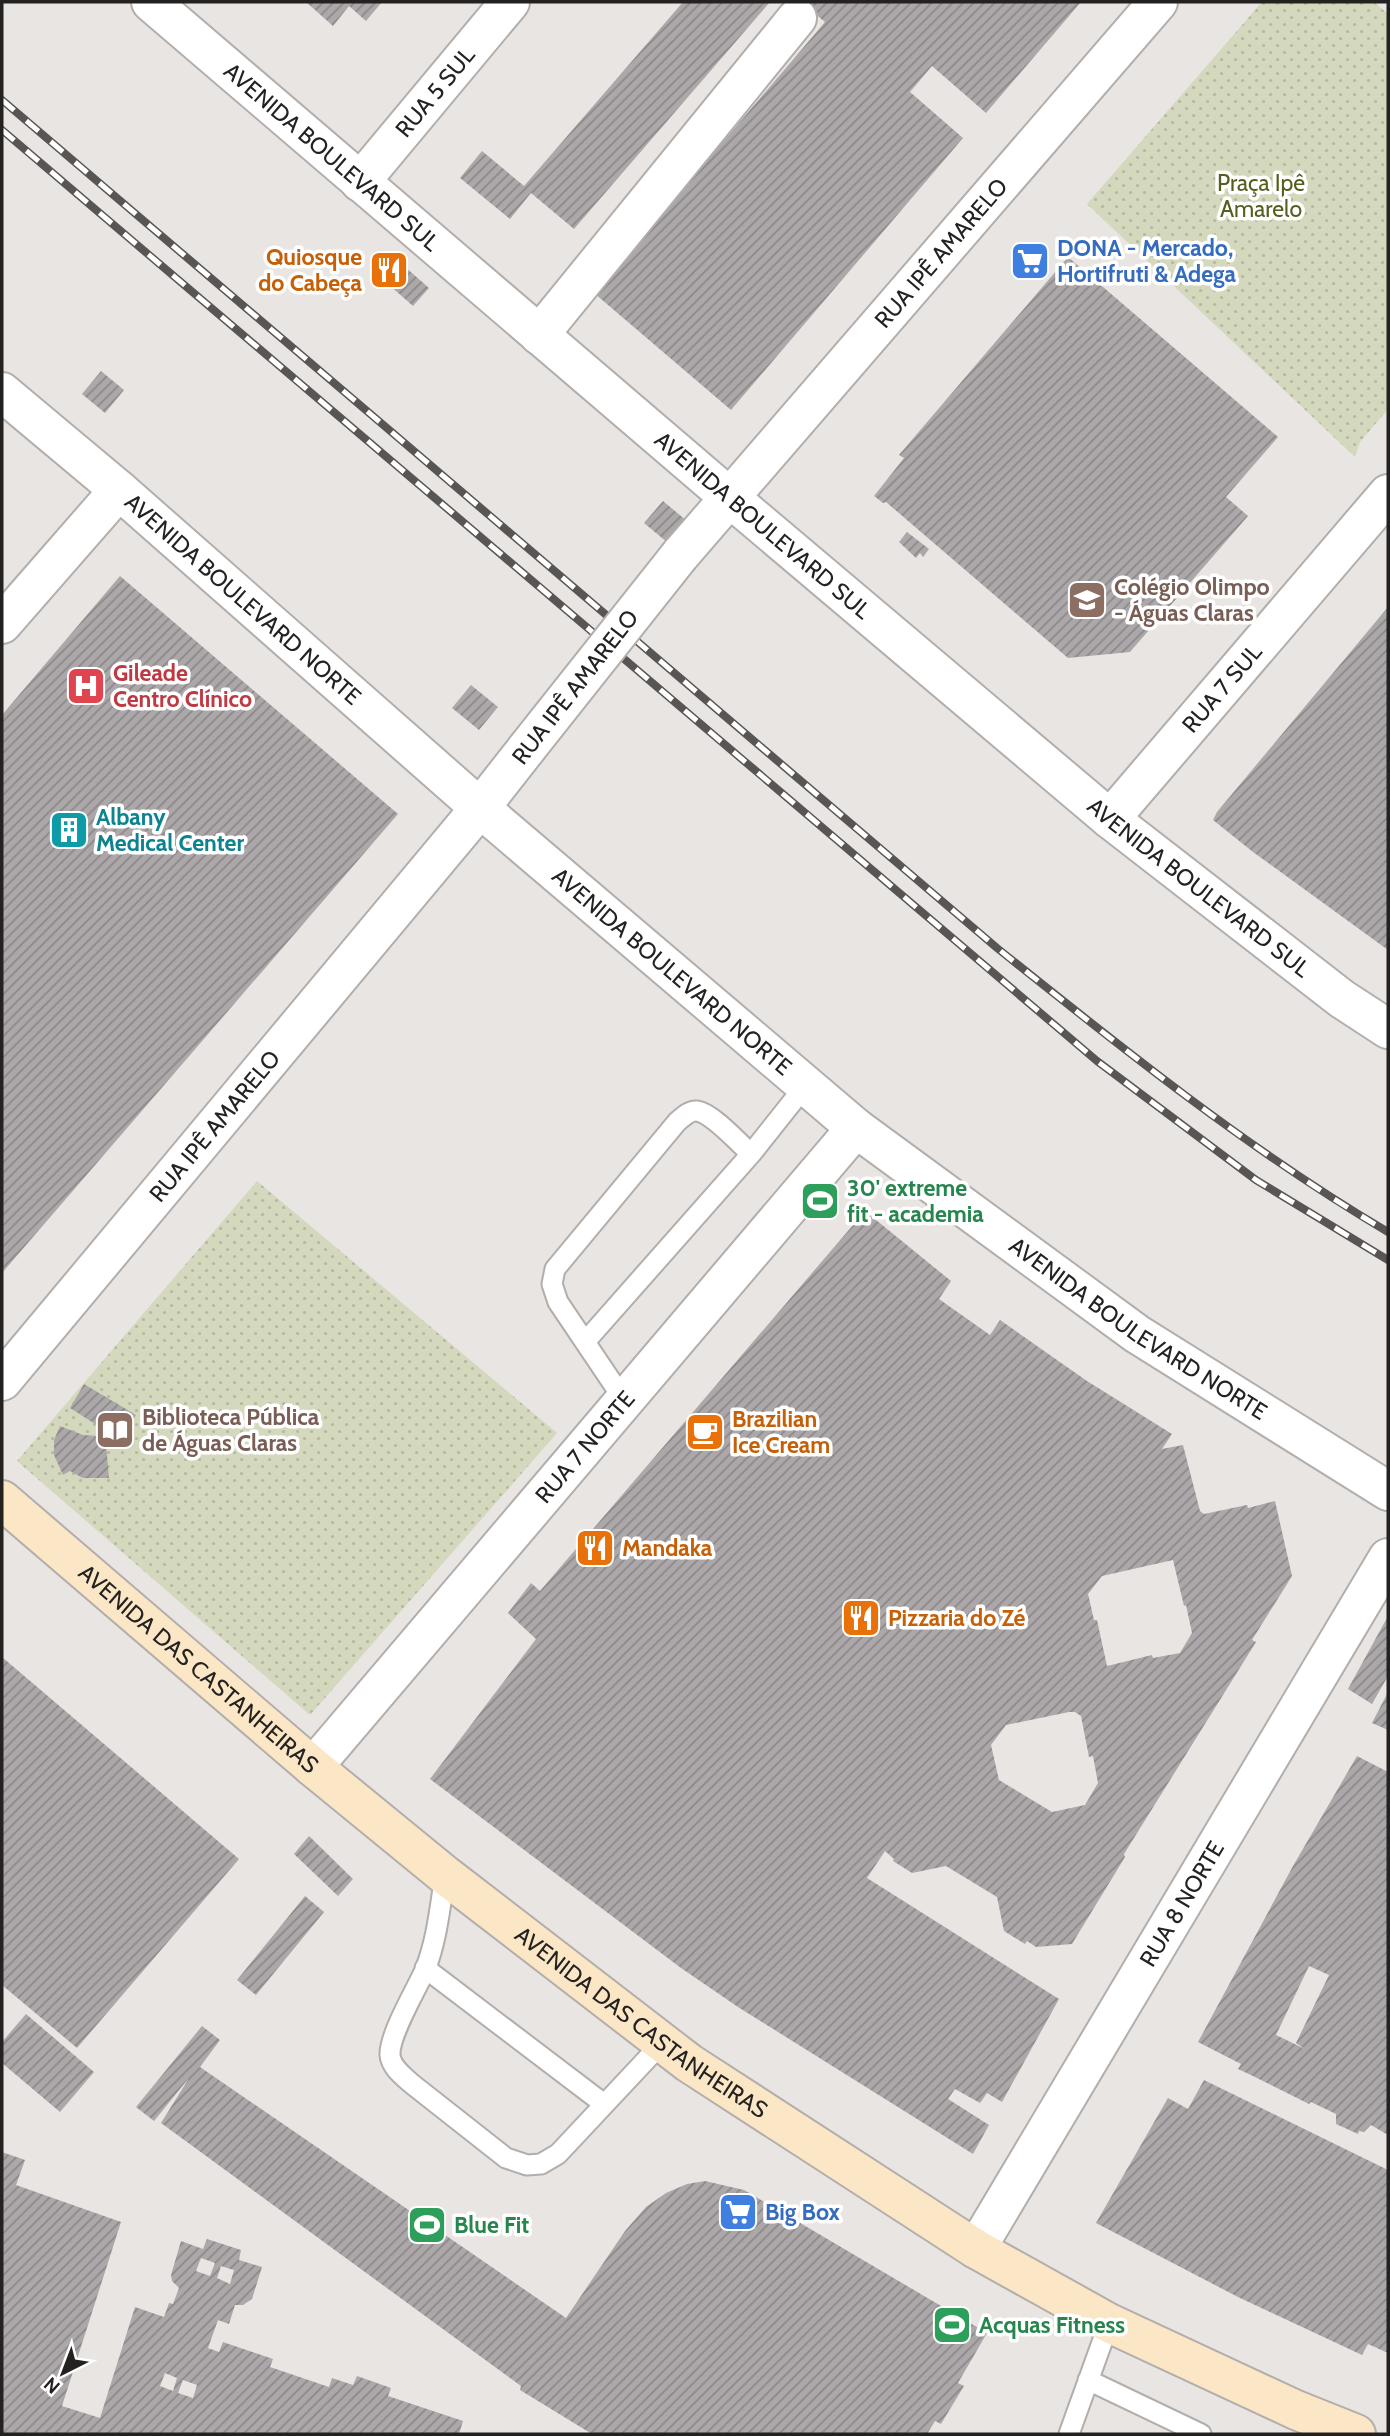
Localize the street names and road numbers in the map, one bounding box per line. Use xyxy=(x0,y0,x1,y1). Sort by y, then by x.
street label: RUA 5 SUL xyxy=(389,41,481,143)
street label: AVENIDA BOULEVARD SUL xyxy=(218,57,446,257)
street label: RUA IPÊ AMARELO xyxy=(869,173,1013,334)
street label: AVENIDA BOULEVARD SUL xyxy=(649,426,877,625)
street label: AVENIDA BOULEVARD NORTE xyxy=(119,488,367,711)
street label: RUA IPÊ AMARELO xyxy=(506,604,644,770)
street label: RUA 7 SUL xyxy=(1176,638,1268,738)
street label: AVENIDA BOULEVARD SUL xyxy=(1082,792,1316,983)
street label: AVENIDA BOULEVARD NORTE xyxy=(547,862,798,1081)
street label: RUA IPÊ AMARELO xyxy=(143,1045,286,1208)
street label: AVENIDA BOULEVARD NORTE xyxy=(1004,1231,1272,1426)
street label: RUA 7 NORTE xyxy=(529,1385,641,1509)
street label: AVENIDA DAS CASTANHEIRAS xyxy=(73,1558,324,1779)
street label: RUA 8 NORTE xyxy=(1134,1836,1230,1972)
street label: AVENIDA DAS CASTANHEIRAS xyxy=(510,1920,773,2124)

